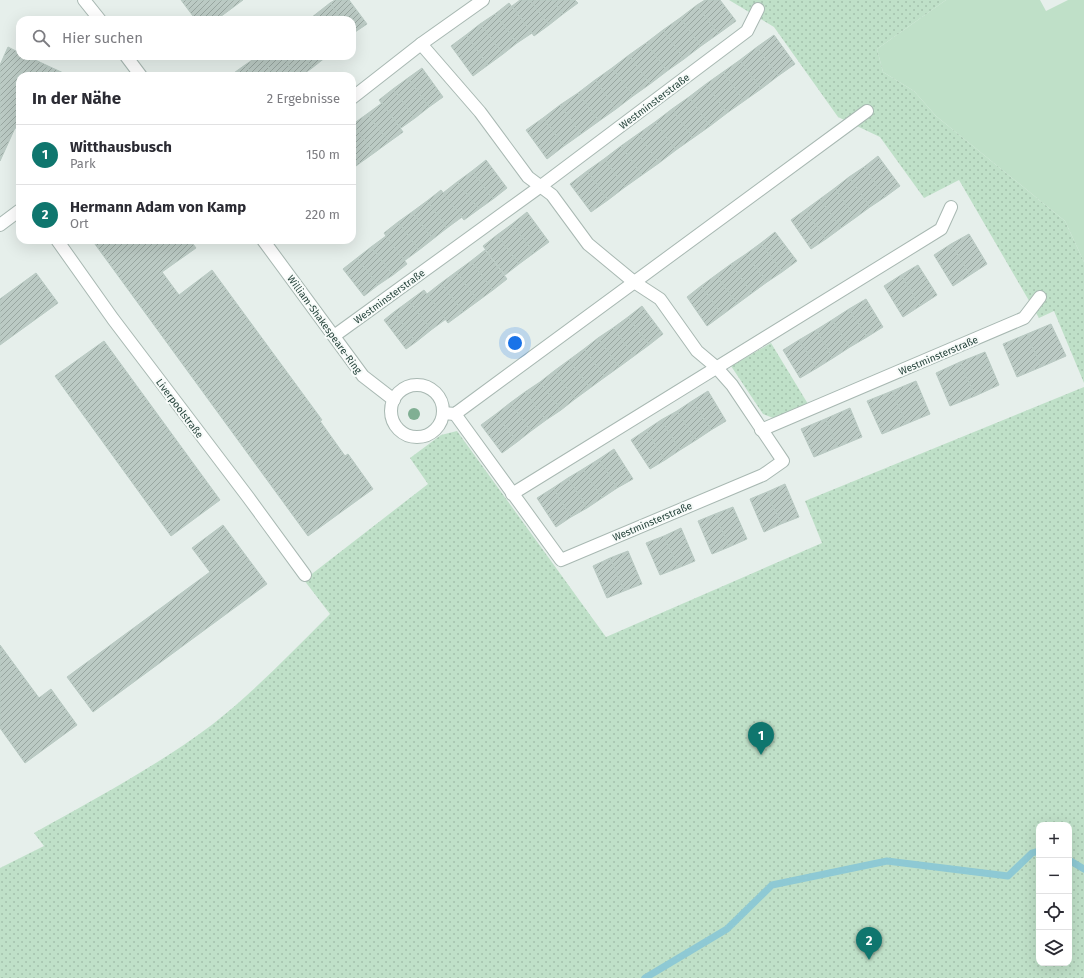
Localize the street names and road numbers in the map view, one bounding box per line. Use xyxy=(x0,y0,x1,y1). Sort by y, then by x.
street label: Westminsterstraße xyxy=(617,71,692,132)
street label: Westminsterstraße xyxy=(352,267,428,327)
street label: William-Shakespeare-Ring xyxy=(284,273,364,377)
street label: Westminsterstraße xyxy=(897,334,980,378)
street label: Liverpoolstraße xyxy=(153,377,205,441)
street label: Westminsterstraße xyxy=(611,500,694,544)

